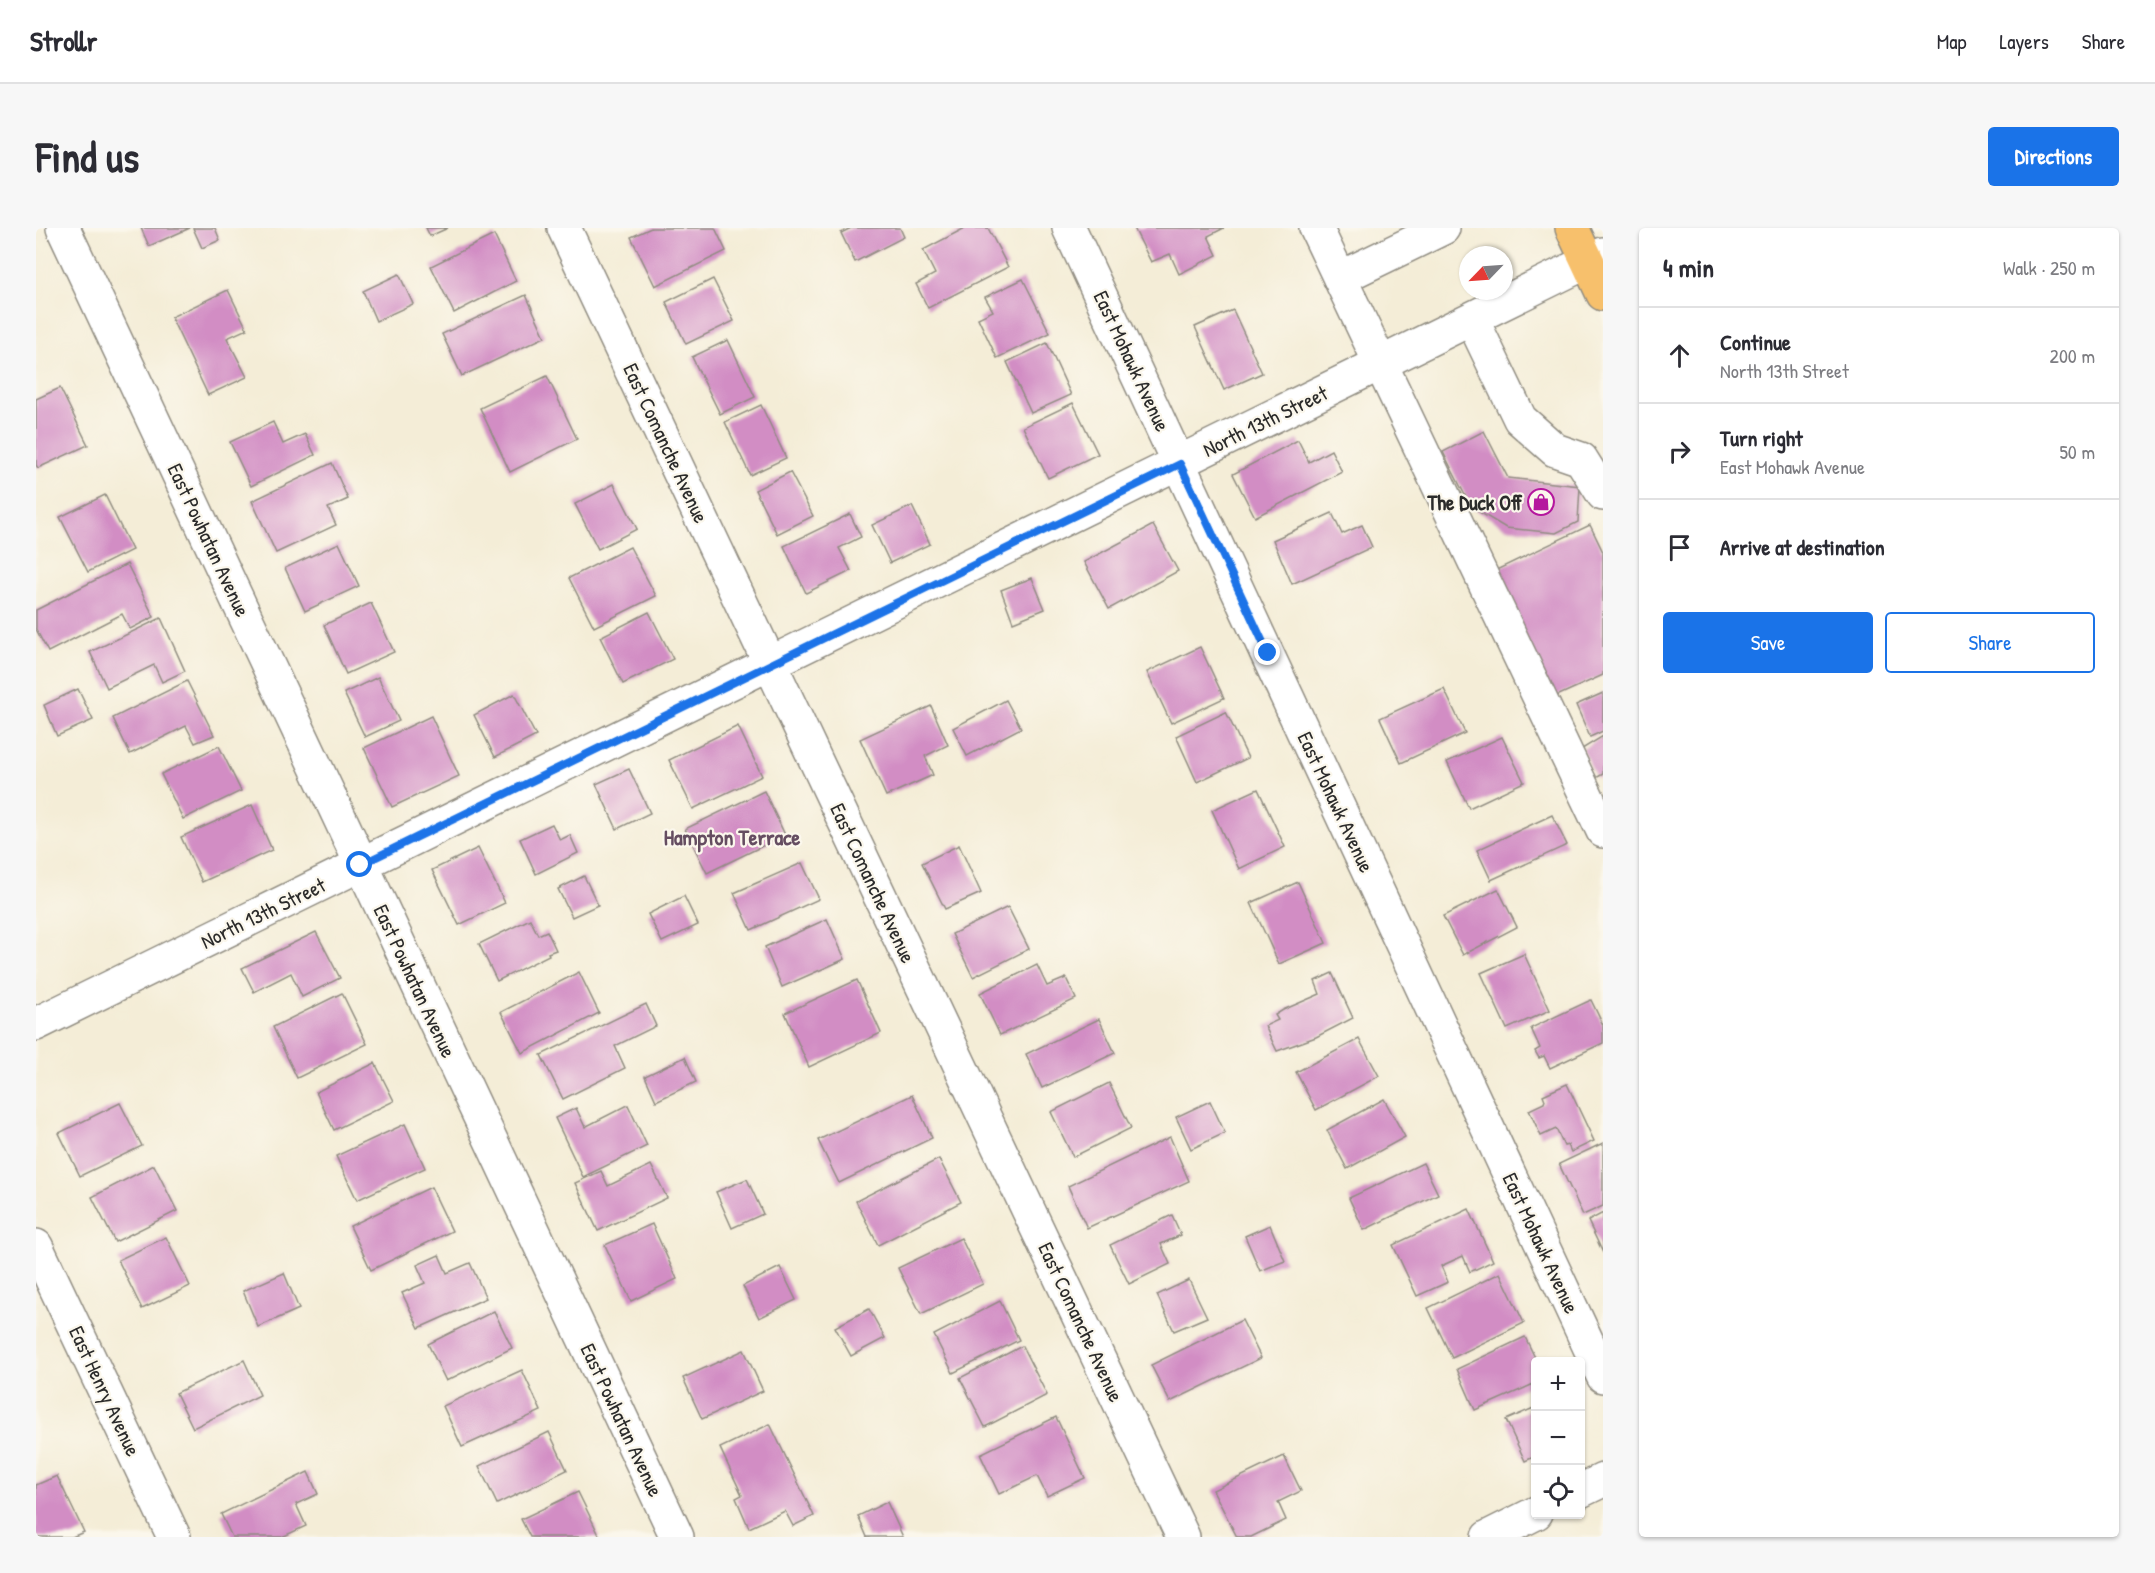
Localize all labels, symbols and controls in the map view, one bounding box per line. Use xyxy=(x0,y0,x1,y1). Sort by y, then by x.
text: Strollr xyxy=(30,22,97,60)
text: Map xyxy=(1937,27,1966,56)
text: Layers xyxy=(1999,27,2049,56)
text: Share xyxy=(2082,27,2125,56)
button: Directions xyxy=(1988,127,2119,186)
text: Find us xyxy=(36,128,139,185)
north arrow xyxy=(1459,246,1513,300)
text: 4 min xyxy=(1663,250,1714,285)
text: Walk · 250 m xyxy=(2003,254,2095,281)
street label: East Mohawk Avenue xyxy=(1087,286,1177,436)
text: Continue xyxy=(1720,327,1791,357)
icon: ahead xyxy=(1663,339,1696,372)
text: 200 m xyxy=(2050,342,2095,369)
text: North 13th Street xyxy=(1720,357,1849,384)
street label: East Comanche Avenue xyxy=(616,358,716,528)
street label: North 13th Street xyxy=(1198,378,1333,464)
text: Turn right xyxy=(1720,423,1803,453)
icon: right xyxy=(1663,435,1696,468)
text: 50 m xyxy=(2059,438,2095,465)
text: East Mohawk Avenue xyxy=(1720,453,1865,480)
street label: East Powhatan Avenue xyxy=(161,459,257,621)
shop icon: The Duck Off xyxy=(1526,487,1556,517)
place label: The Duck Off xyxy=(1426,488,1523,517)
icon: arrive xyxy=(1663,531,1696,564)
text: Arrive at destination xyxy=(1720,532,1885,562)
button: Save xyxy=(1663,612,1873,673)
button: Share xyxy=(1885,612,2095,673)
route end xyxy=(1254,639,1280,665)
street label: East Mohawk Avenue xyxy=(1291,727,1381,877)
street label: East Comanche Avenue xyxy=(823,798,923,968)
district label: Hampton Terrace xyxy=(664,822,801,853)
route start xyxy=(346,851,372,877)
street label: North 13th Street xyxy=(196,870,331,956)
street label: East Powhatan Avenue xyxy=(367,900,463,1062)
street label: East Mohawk Avenue xyxy=(1496,1168,1586,1318)
street label: East Comanche Avenue xyxy=(1031,1237,1131,1407)
street label: East Henry Avenue xyxy=(62,1321,148,1461)
street label: East Powhatan Avenue xyxy=(574,1339,670,1501)
map controls xyxy=(1531,1357,1585,1519)
button: + xyxy=(1531,1357,1585,1411)
button: − xyxy=(1531,1411,1585,1465)
button: locate xyxy=(1531,1465,1585,1519)

